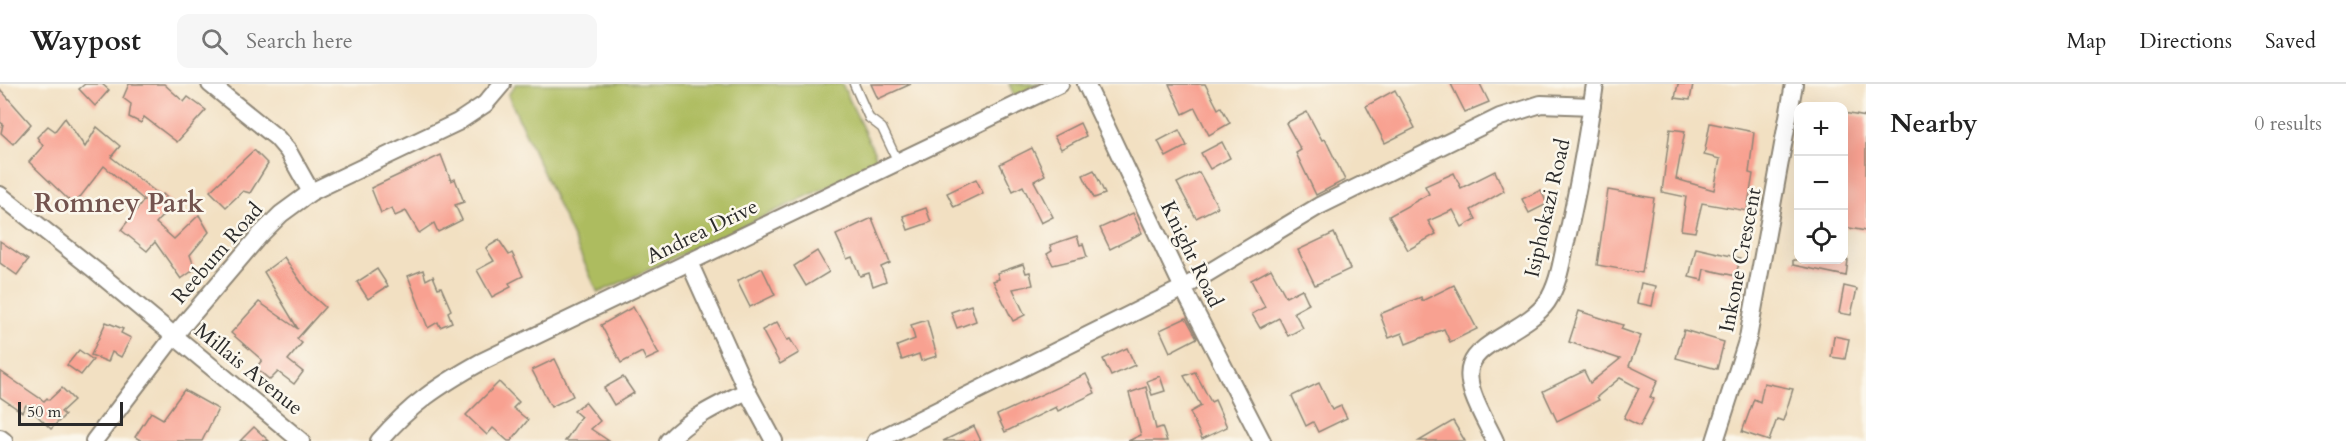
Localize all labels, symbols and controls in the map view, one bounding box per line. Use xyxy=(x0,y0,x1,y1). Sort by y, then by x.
search box xyxy=(177,14,597,68)
text: Waypost xyxy=(30,22,141,60)
icon: search xyxy=(198,25,231,58)
text: Search here xyxy=(246,26,353,56)
text: Map xyxy=(2066,27,2106,56)
text: Directions xyxy=(2139,27,2232,56)
text: Saved xyxy=(2265,27,2316,56)
map controls xyxy=(1794,102,1848,264)
button: + xyxy=(1794,102,1848,156)
text: Nearby xyxy=(1890,106,1978,141)
text: 0 results xyxy=(2254,110,2322,137)
street label: Isiphokazi Road xyxy=(1517,136,1578,280)
button: − xyxy=(1794,156,1848,210)
district label: Romney Park xyxy=(34,185,204,222)
street label: Inkone Crescent xyxy=(1712,185,1769,335)
street label: Andrea Drive xyxy=(642,192,763,271)
street label: Reebum Road xyxy=(165,196,270,310)
street label: Knight Road xyxy=(1153,196,1230,312)
button: locate xyxy=(1794,210,1848,264)
street label: Millais Avenue xyxy=(188,317,309,422)
scale bar xyxy=(18,399,123,426)
text: 50 m xyxy=(27,401,61,423)

